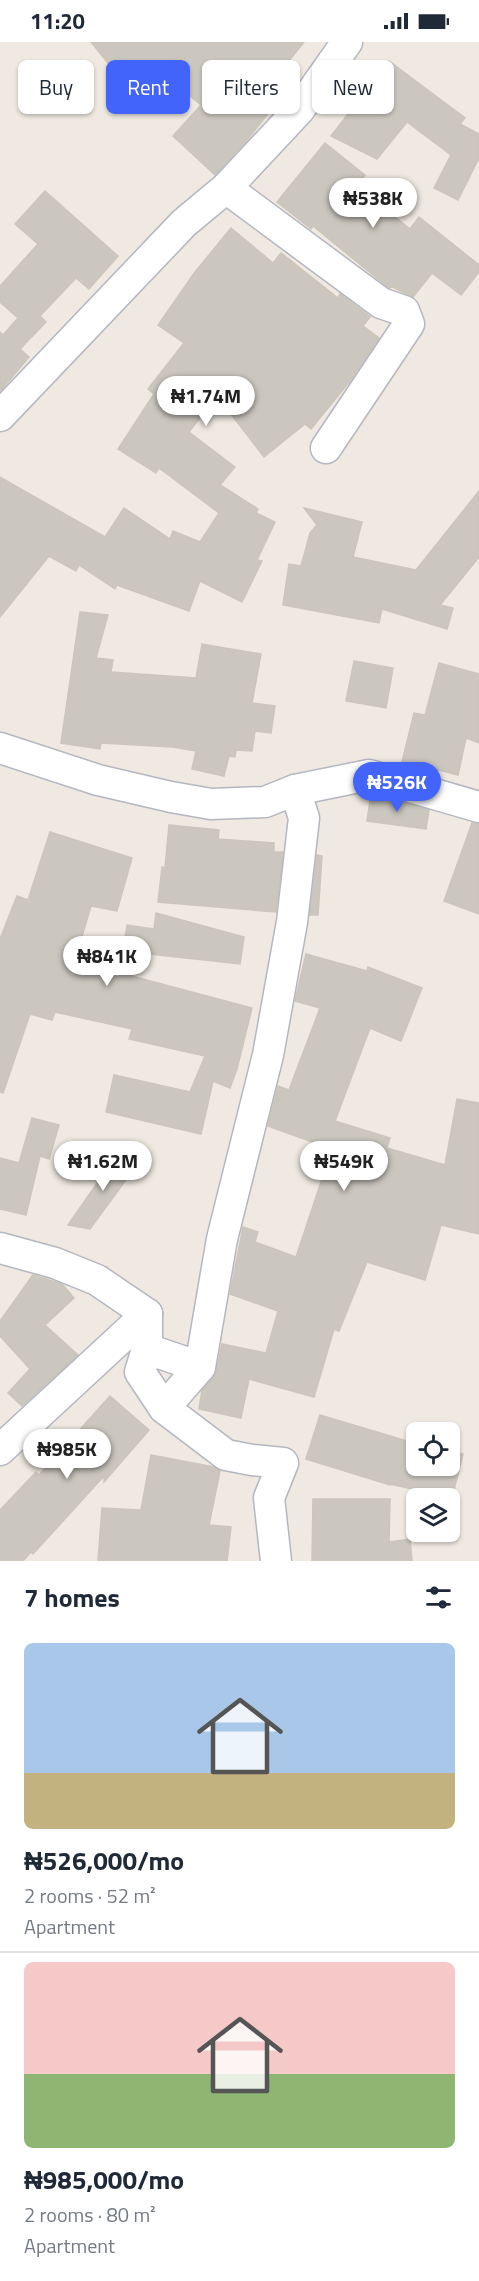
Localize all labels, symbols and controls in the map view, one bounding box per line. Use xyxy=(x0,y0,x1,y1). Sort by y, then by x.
text: 11:20 xyxy=(30,4,85,38)
chip: Buy xyxy=(18,60,94,114)
chip: Rent xyxy=(106,60,190,114)
chip: Filters xyxy=(202,60,300,114)
chip: New xyxy=(312,60,394,114)
pin: ₦538K xyxy=(331,178,415,229)
text: ₦538K xyxy=(343,182,403,213)
pin: ₦1.74M xyxy=(157,376,255,427)
text: ₦1.74M xyxy=(171,380,241,411)
pin: ₦526K xyxy=(355,762,439,813)
text: ₦526K xyxy=(367,766,427,797)
pin: ₦841K xyxy=(65,936,149,987)
text: ₦841K xyxy=(77,940,137,971)
pin: ₦1.62M xyxy=(54,1141,152,1192)
pin: ₦549K xyxy=(302,1141,386,1192)
text: ₦1.62M xyxy=(68,1145,138,1176)
text: ₦549K xyxy=(314,1145,374,1176)
map controls xyxy=(406,1422,460,1542)
button: locate xyxy=(406,1422,460,1476)
pin: ₦985K xyxy=(25,1429,109,1480)
text: ₦985K xyxy=(37,1433,97,1464)
button: layers xyxy=(406,1488,460,1542)
text: 7 homes xyxy=(24,1578,120,1617)
icon: filters xyxy=(422,1581,455,1614)
icon: home xyxy=(186,1682,294,1790)
text: ₦526,000/mo xyxy=(24,1841,184,1880)
text: 2 rooms · 52 m² xyxy=(24,1880,156,1911)
text: Apartment xyxy=(24,1911,115,1942)
icon: home xyxy=(186,2001,294,2109)
text: ₦985,000/mo xyxy=(24,2160,184,2199)
text: 2 rooms · 80 m² xyxy=(24,2199,156,2230)
text: Apartment xyxy=(24,2230,115,2261)

